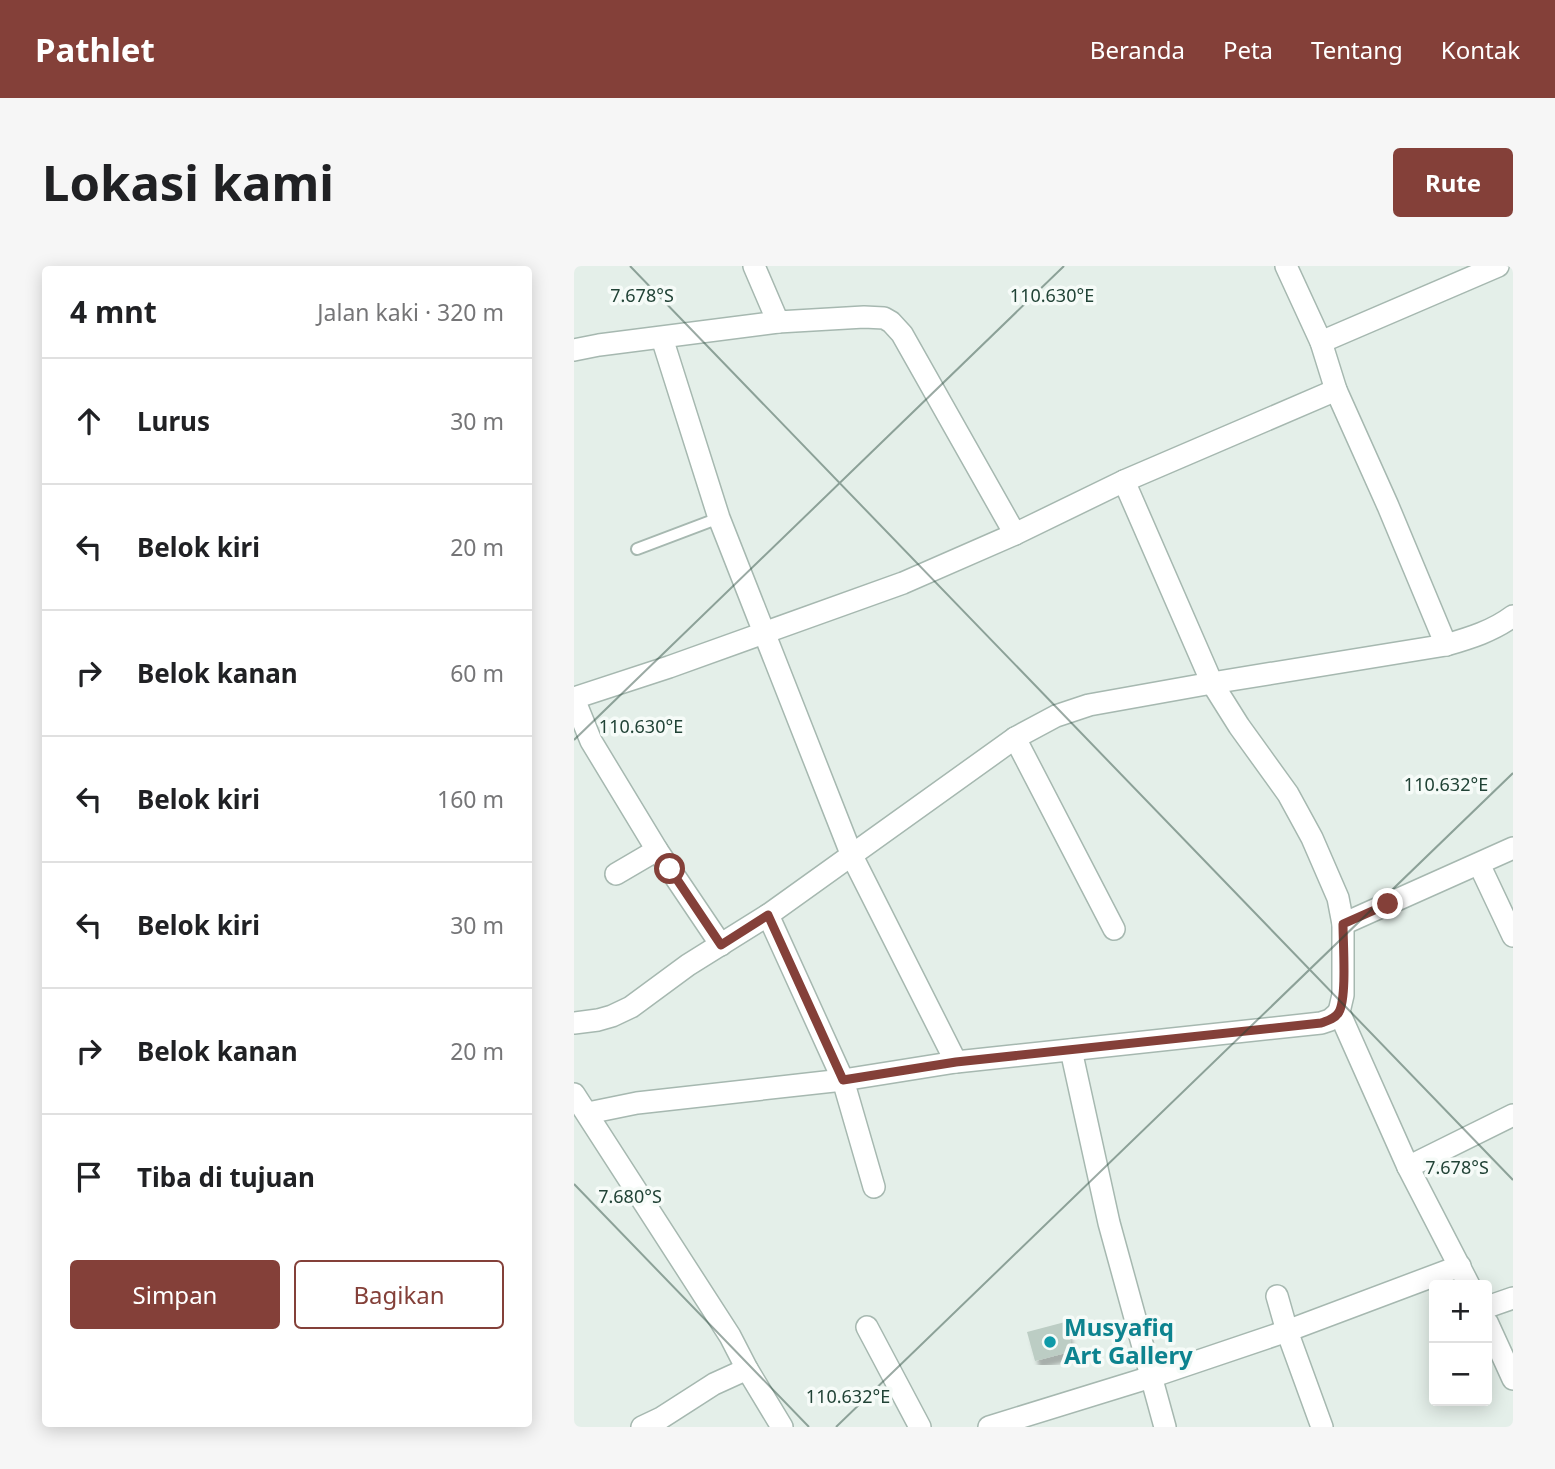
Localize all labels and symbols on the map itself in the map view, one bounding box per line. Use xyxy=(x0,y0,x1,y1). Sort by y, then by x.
text: 7.678°S xyxy=(610,283,674,307)
text: 110.630°E xyxy=(1010,283,1094,307)
text: 110.630°E xyxy=(599,714,683,738)
text: 110.632°E xyxy=(1404,772,1488,796)
route start xyxy=(654,853,685,884)
route end xyxy=(1372,888,1403,919)
text: 7.678°S xyxy=(1425,1155,1489,1179)
text: 7.680°S xyxy=(598,1184,662,1208)
place label: Musyafiq Art Gallery xyxy=(1064,1310,1193,1371)
marker: Musyafiq Art Gallery xyxy=(1042,1334,1058,1350)
text: 110.632°E xyxy=(806,1384,890,1408)

